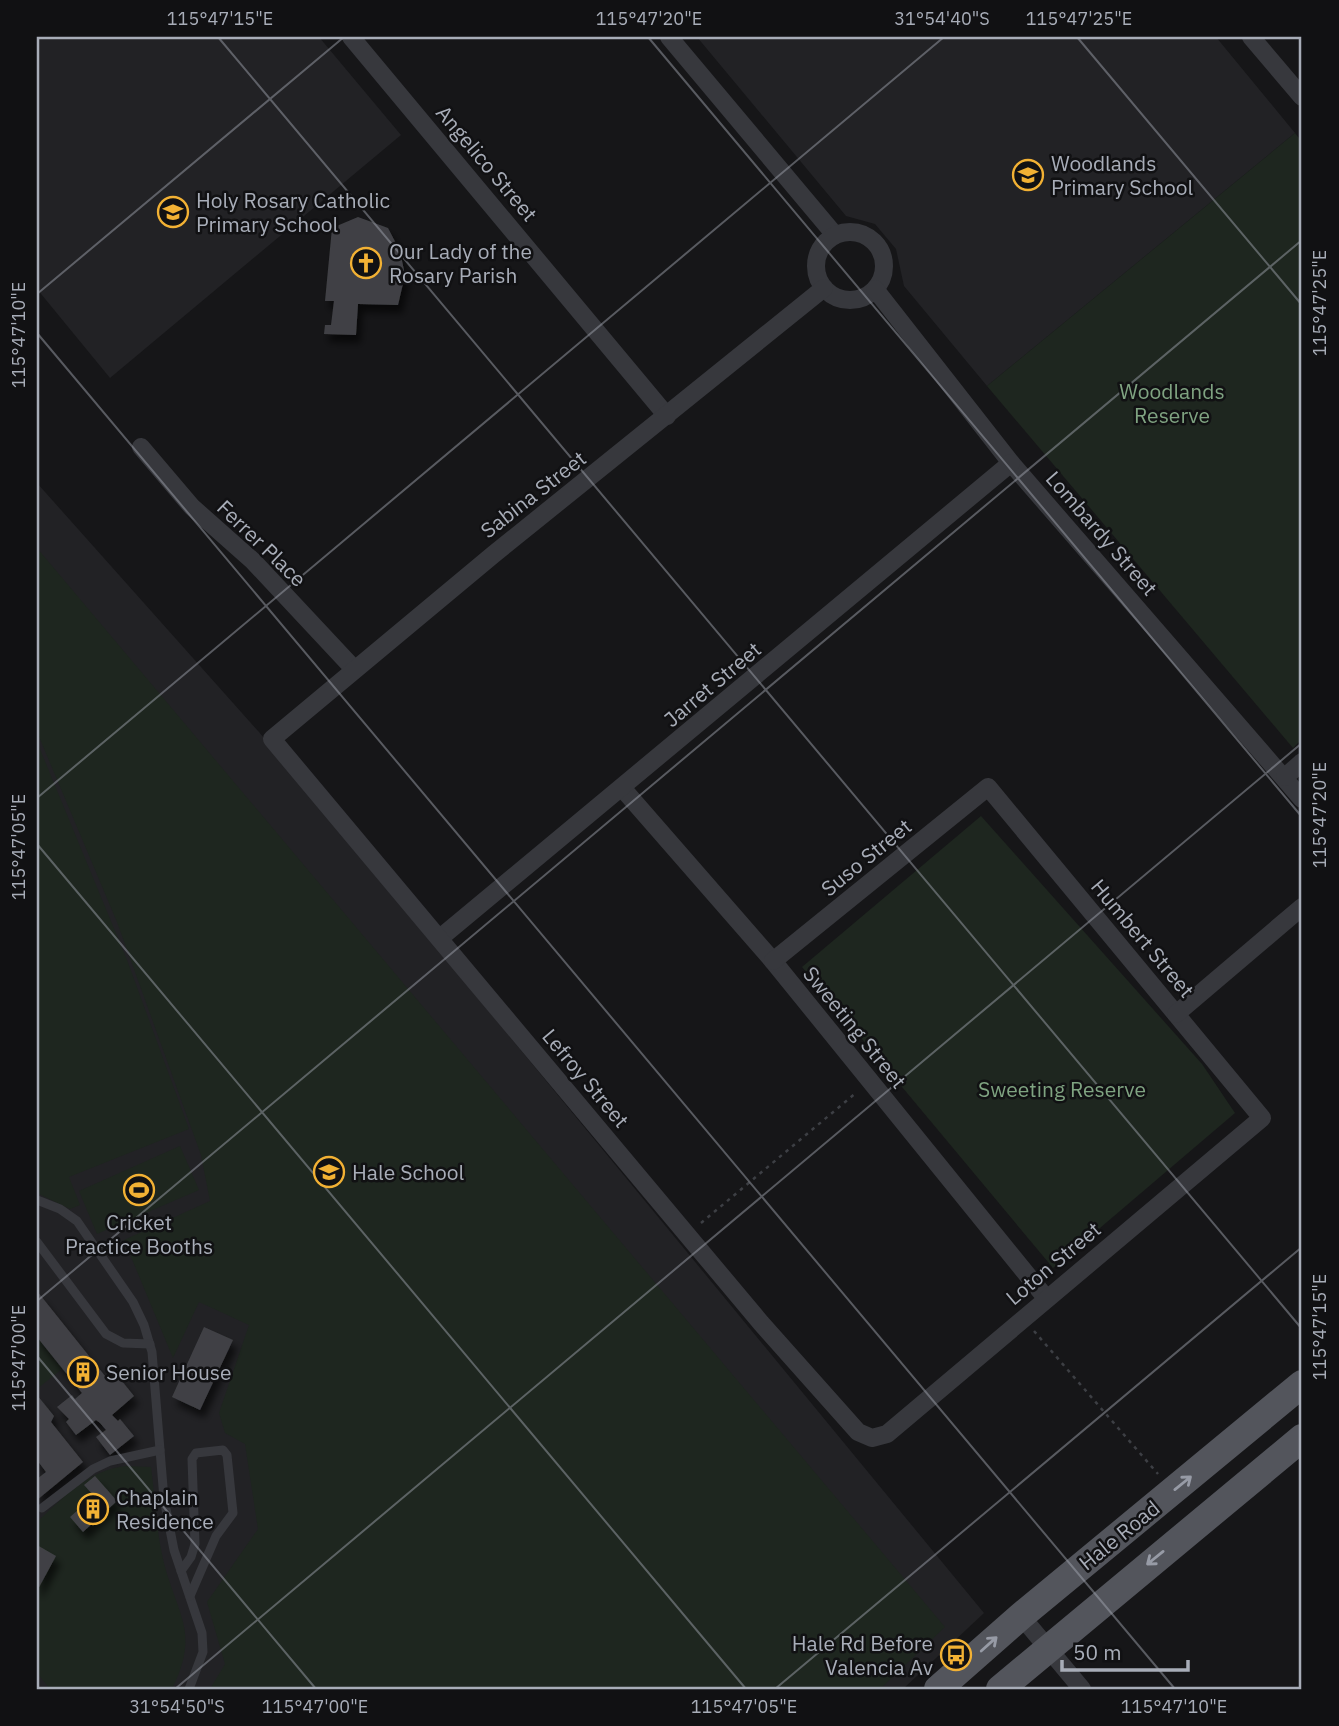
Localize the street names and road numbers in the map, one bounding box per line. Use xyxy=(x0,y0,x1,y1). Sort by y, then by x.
street label: Angelico Street xyxy=(430,99,544,227)
street label: Sabina Street xyxy=(475,444,591,544)
street label: Lombardy Street xyxy=(1040,465,1164,601)
street label: Ferrer Place xyxy=(211,493,313,593)
street label: Jarret Street xyxy=(658,635,766,733)
street label: Suso Street xyxy=(815,812,917,902)
street label: Humbert Street xyxy=(1085,873,1201,1003)
street label: Sweeting Street xyxy=(797,960,913,1094)
street label: Lefroy Street xyxy=(536,1023,636,1133)
street label: Loton Street xyxy=(1000,1215,1106,1311)
street label: Hale Road xyxy=(1073,1494,1165,1576)

